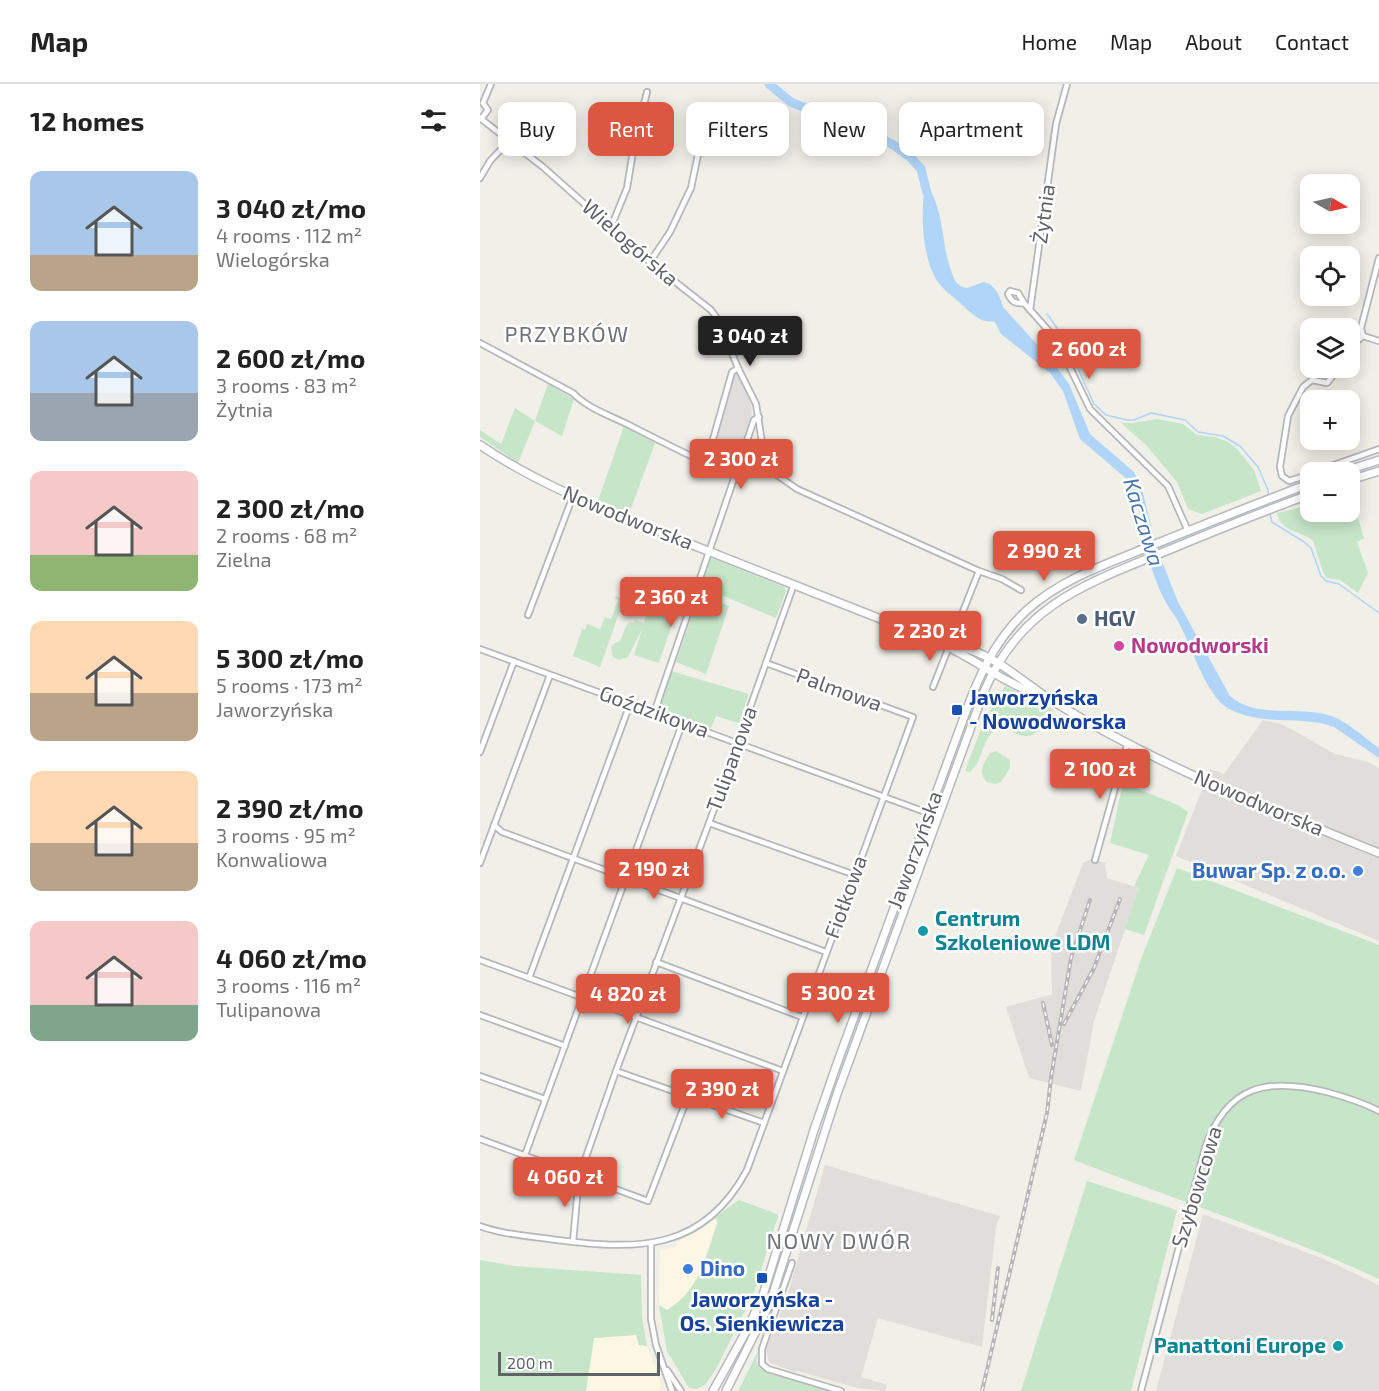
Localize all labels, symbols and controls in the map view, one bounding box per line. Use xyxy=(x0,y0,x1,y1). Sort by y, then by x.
text: Map xyxy=(30,24,88,58)
text: Home xyxy=(1021,29,1077,54)
text: Map xyxy=(1110,29,1152,54)
text: About xyxy=(1185,29,1242,54)
text: Contact xyxy=(1275,29,1349,54)
chip: Buy xyxy=(498,102,576,156)
chip: Rent xyxy=(588,102,674,156)
chip: Filters xyxy=(686,102,789,156)
chip: New xyxy=(801,102,887,156)
chip: Apartment xyxy=(899,102,1044,156)
icon: filters xyxy=(417,104,450,137)
text: 12 homes xyxy=(30,105,144,136)
north arrow xyxy=(1300,174,1360,234)
map controls xyxy=(1300,174,1360,522)
street label: Żytnia xyxy=(1026,182,1059,245)
text: 3 040 zł/mo xyxy=(216,192,366,223)
street label: Wielogórska xyxy=(578,193,684,290)
icon: home xyxy=(78,195,150,267)
text: 4 rooms · 112 m² xyxy=(216,223,362,247)
button: locate xyxy=(1300,246,1360,306)
text: Wielogórska xyxy=(216,247,330,271)
pin: 3 040 zł xyxy=(688,316,812,367)
button: layers xyxy=(1300,318,1360,378)
district label: PRZYBKÓW xyxy=(504,320,630,346)
text: 3 040 zł xyxy=(712,323,788,347)
pin: 2 600 zł xyxy=(1027,329,1151,380)
text: 2 600 zł xyxy=(1052,336,1127,360)
text: 2 600 zł/mo xyxy=(216,342,365,373)
icon: home xyxy=(78,345,150,417)
text: 3 rooms · 83 m² xyxy=(216,373,357,397)
button: + xyxy=(1300,390,1360,450)
text: Żytnia xyxy=(216,397,273,421)
pin: 2 300 zł xyxy=(679,439,803,490)
text: 2 300 zł xyxy=(704,446,778,470)
button: − xyxy=(1300,462,1360,522)
water label: Kaczawa xyxy=(1119,474,1171,569)
street label: Nowodworska xyxy=(560,479,697,554)
text: 2 300 zł/mo xyxy=(216,492,365,523)
icon: home xyxy=(78,495,150,567)
text: 2 rooms · 68 m² xyxy=(216,523,357,547)
pin: 2 990 zł xyxy=(982,531,1106,582)
text: 2 990 zł xyxy=(1007,538,1081,562)
text: Zielna xyxy=(216,547,272,571)
pin: 2 360 zł xyxy=(609,577,733,628)
text: 2 360 zł xyxy=(634,584,708,608)
place label: HGV xyxy=(1094,605,1136,630)
pin: 2 230 zł xyxy=(868,611,992,662)
marker: HGV xyxy=(1075,612,1089,626)
text: 2 230 zł xyxy=(893,618,967,642)
place label: Nowodworski xyxy=(1131,632,1269,657)
marker: Nowodworski xyxy=(1112,639,1126,653)
text: 5 300 zł/mo xyxy=(216,642,364,673)
icon: home xyxy=(78,645,150,717)
street label: Palmowa xyxy=(793,662,886,716)
text: 5 rooms · 173 m² xyxy=(216,673,363,697)
street label: Goździkowa xyxy=(596,679,713,742)
place label: Jaworzyńska - Nowodworska xyxy=(969,684,1126,733)
text: Jaworzyńska xyxy=(216,697,333,721)
street label: Tulipanowa xyxy=(700,702,761,815)
marker: Jaworzyńska - Nowodworska xyxy=(950,703,964,717)
pin: 2 100 zł xyxy=(1038,749,1162,800)
text: 2 100 zł xyxy=(1064,756,1136,780)
street label: Nowodworska xyxy=(1191,763,1328,840)
street label: Jaworzyńska xyxy=(881,787,946,912)
text: 2 390 zł/mo xyxy=(216,792,364,823)
icon: home xyxy=(78,795,150,867)
text: 3 rooms · 95 m² xyxy=(216,823,356,847)
text: Konwaliowa xyxy=(216,847,328,871)
pin: 2 190 zł xyxy=(592,849,716,900)
street label: Fiołkowa xyxy=(818,852,871,941)
text: 2 190 zł xyxy=(618,856,690,880)
place label: Buwar Sp. z o.o. xyxy=(1192,857,1346,882)
marker: Buwar Sp. z o.o. xyxy=(1351,864,1365,878)
place label: Centrum Szkoleniowe LDM xyxy=(935,905,1110,954)
marker: Centrum Szkoleniowe LDM xyxy=(916,924,930,938)
text: 4 060 zł/mo xyxy=(216,942,367,973)
icon: home xyxy=(78,945,150,1017)
text: 3 rooms · 116 m² xyxy=(216,973,361,997)
pin: 5 300 zł xyxy=(776,973,900,1024)
pin: 4 820 zł xyxy=(566,974,690,1025)
text: 5 300 zł xyxy=(801,980,875,1004)
text: 4 820 zł xyxy=(590,981,666,1005)
text: Tulipanowa xyxy=(216,997,321,1021)
pin: 2 390 zł xyxy=(660,1069,784,1120)
text: 2 390 zł xyxy=(685,1076,759,1100)
street label: Szybowcowa xyxy=(1165,1123,1226,1250)
pin: 4 060 zł xyxy=(503,1157,627,1208)
text: 4 060 zł xyxy=(527,1164,603,1188)
district label: NOWY DWÓR xyxy=(766,1227,912,1253)
place label: Dino xyxy=(700,1255,745,1280)
marker: Dino xyxy=(681,1262,695,1276)
marker: Jaworzyńska - Os. Sienkiewicza xyxy=(755,1271,769,1285)
place label: Jaworzyńska - Os. Sienkiewicza xyxy=(680,1286,844,1335)
place label: Panattoni Europe xyxy=(1154,1332,1326,1357)
marker: Panattoni Europe xyxy=(1331,1339,1345,1353)
scale bar xyxy=(498,1349,660,1376)
text: 200 m xyxy=(507,1353,553,1372)

